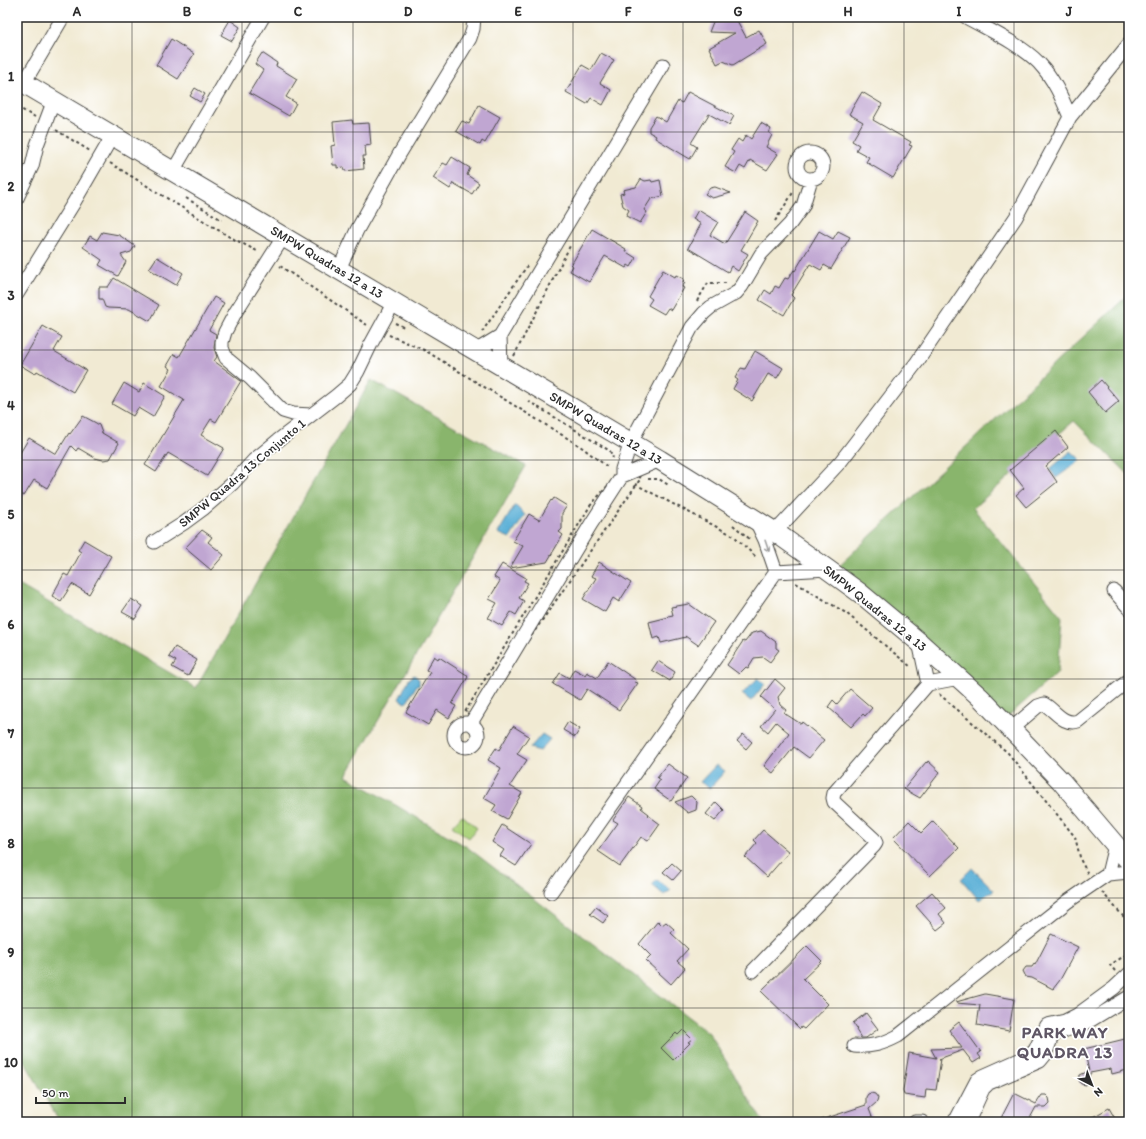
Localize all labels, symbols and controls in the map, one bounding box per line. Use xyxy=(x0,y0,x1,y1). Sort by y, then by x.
text: A xyxy=(72,4,82,19)
text: B xyxy=(183,4,192,19)
text: C xyxy=(294,4,303,19)
text: D xyxy=(404,4,413,19)
text: E xyxy=(514,4,522,19)
text: F xyxy=(625,4,632,19)
text: G xyxy=(734,4,743,19)
text: H xyxy=(844,4,853,19)
text: I xyxy=(957,4,962,19)
text: J xyxy=(1065,4,1073,19)
text: 1 xyxy=(8,69,14,84)
text: 2 xyxy=(8,179,15,194)
street label: SMPW Quadras 12 a 13 xyxy=(268,222,386,302)
text: 3 xyxy=(7,288,15,303)
street label: SMPW Quadras 12 a 13 xyxy=(547,388,665,468)
text: 4 xyxy=(7,398,15,413)
street label: SMPW Quadra 13 Conjunto 1 xyxy=(176,416,308,530)
text: 5 xyxy=(8,507,15,522)
one-way arrow xyxy=(764,539,771,552)
street label: SMPW Quadras 12 a 13 xyxy=(820,562,930,654)
text: 6 xyxy=(8,617,15,632)
text: 7 xyxy=(7,726,15,741)
text: 8 xyxy=(7,836,15,851)
text: 9 xyxy=(8,945,15,960)
district label: PARK WAY QUADRA 13 xyxy=(1017,1022,1113,1062)
text: 10 xyxy=(4,1055,18,1070)
north arrow xyxy=(1072,1065,1112,1105)
scale bar xyxy=(36,1079,125,1105)
text: N xyxy=(1091,1085,1105,1099)
text: 50 m xyxy=(42,1086,68,1100)

